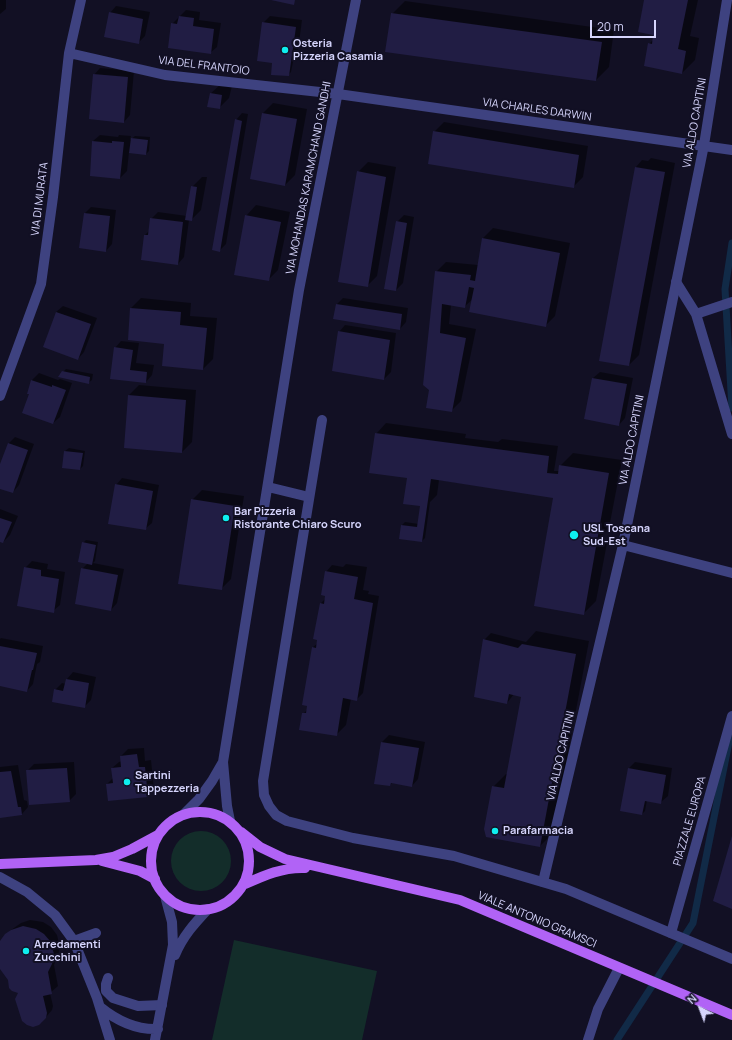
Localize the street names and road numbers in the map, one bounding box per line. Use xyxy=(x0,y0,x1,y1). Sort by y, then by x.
street label: VIA DEL FRANTOIO xyxy=(158,54,250,78)
street label: VIA ALDO CAPITINI xyxy=(681,77,709,169)
street label: VIA MOHANDAS KARAMCHAND GANDHI xyxy=(284,80,334,276)
street label: VIA CHARLES DARWIN xyxy=(482,96,592,124)
street label: VIA DI MURATA xyxy=(29,161,51,237)
street label: VIA ALDO CAPITINI xyxy=(617,394,647,486)
street label: VIA ALDO CAPITINI xyxy=(544,710,578,802)
street label: PIAZZALE EUROPA xyxy=(671,775,709,867)
street label: VIALE ANTONIO GRAMSCI xyxy=(476,889,598,951)

